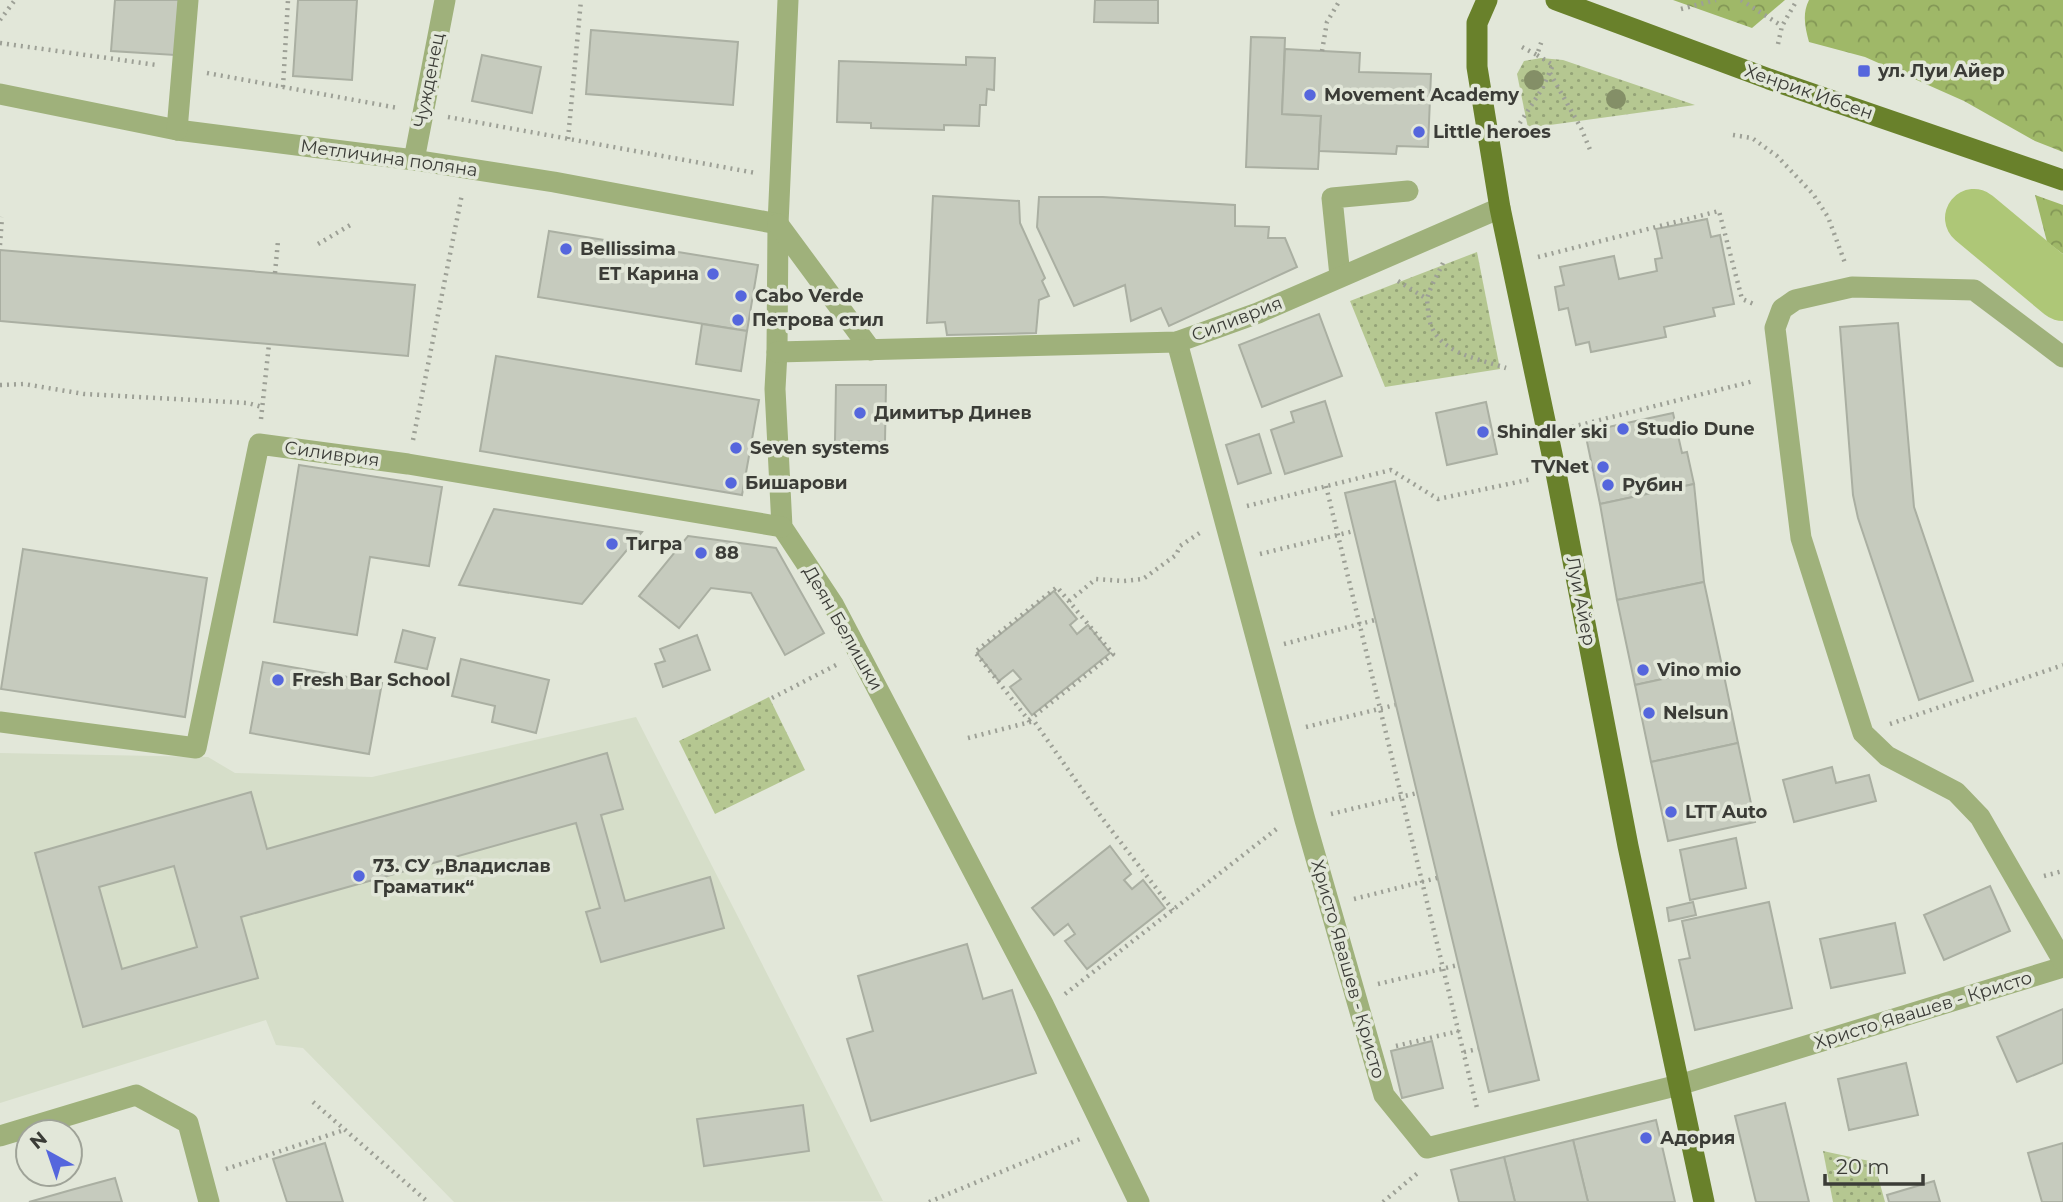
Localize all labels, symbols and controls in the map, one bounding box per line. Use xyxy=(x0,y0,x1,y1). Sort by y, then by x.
street label: Чужденец xyxy=(409,31,449,129)
street label: Хенрик Ибсен xyxy=(1742,60,1876,124)
place label: ул. Луи Айер xyxy=(1877,60,2005,82)
marker: ул. Луи Айер xyxy=(1856,63,1872,79)
place label: Movement Academy xyxy=(1324,84,1519,106)
marker: Movement Academy xyxy=(1302,87,1318,103)
place label: Little heroes xyxy=(1433,121,1551,143)
marker: Little heroes xyxy=(1411,124,1427,140)
street label: Метличина поляна xyxy=(299,135,479,181)
place label: Bellissima xyxy=(580,238,676,260)
marker: Bellissima xyxy=(558,241,574,257)
place label: ЕТ Карина xyxy=(598,263,699,285)
marker: ЕТ Карина xyxy=(705,266,721,282)
place label: Cabo Verde xyxy=(755,285,864,307)
marker: Cabo Verde xyxy=(733,288,749,304)
street label: Силиврия xyxy=(1188,292,1286,346)
place label: Петрова стил xyxy=(752,309,884,331)
marker: Петрова стил xyxy=(730,312,746,328)
place label: Димитър Динев xyxy=(874,402,1032,424)
marker: Димитър Динев xyxy=(852,405,868,421)
place label: Studio Dune xyxy=(1637,418,1755,440)
place label: Shindler ski xyxy=(1497,421,1608,443)
marker: Studio Dune xyxy=(1615,421,1631,437)
marker: Shindler ski xyxy=(1475,424,1491,440)
street label: Силиврия xyxy=(283,436,381,472)
place label: Seven systems xyxy=(750,437,890,459)
marker: Seven systems xyxy=(728,440,744,456)
place label: TVNet xyxy=(1531,456,1589,478)
marker: TVNet xyxy=(1595,459,1611,475)
place label: Бишарови xyxy=(745,472,848,494)
place label: Рубин xyxy=(1622,474,1683,496)
marker: Бишарови xyxy=(723,475,739,491)
marker: Рубин xyxy=(1600,477,1616,493)
place label: Тигра xyxy=(626,533,682,555)
marker: Тигра xyxy=(604,536,620,552)
place label: 88 xyxy=(715,542,739,564)
marker: 88 xyxy=(693,545,709,561)
street label: Луи Айер xyxy=(1562,554,1600,648)
street label: Деян Белишки xyxy=(798,562,888,694)
place label: Vino mio xyxy=(1656,659,1741,681)
marker: Vino mio xyxy=(1635,662,1651,678)
place label: Fresh Bar School xyxy=(292,669,451,691)
marker: Fresh Bar School xyxy=(270,672,286,688)
place label: Nelsun xyxy=(1663,702,1729,724)
marker: Nelsun xyxy=(1641,705,1657,721)
place label: LTT Auto xyxy=(1685,801,1768,823)
marker: LTT Auto xyxy=(1663,804,1679,820)
place label: 73. СУ „Владислав Граматик“ xyxy=(373,855,551,898)
street label: Христо Явашев - Кристо xyxy=(1306,857,1390,1081)
marker: 73. СУ „Владислав Граматик“ xyxy=(351,868,367,884)
street label: Христо Явашев - Кристо xyxy=(1811,966,2035,1054)
north arrow xyxy=(14,1118,84,1188)
text: N xyxy=(25,1127,52,1154)
place label: Адория xyxy=(1660,1127,1735,1149)
marker: Адория xyxy=(1638,1130,1654,1146)
scale bar xyxy=(1825,1142,1923,1186)
text: 20 m xyxy=(1836,1154,1890,1179)

